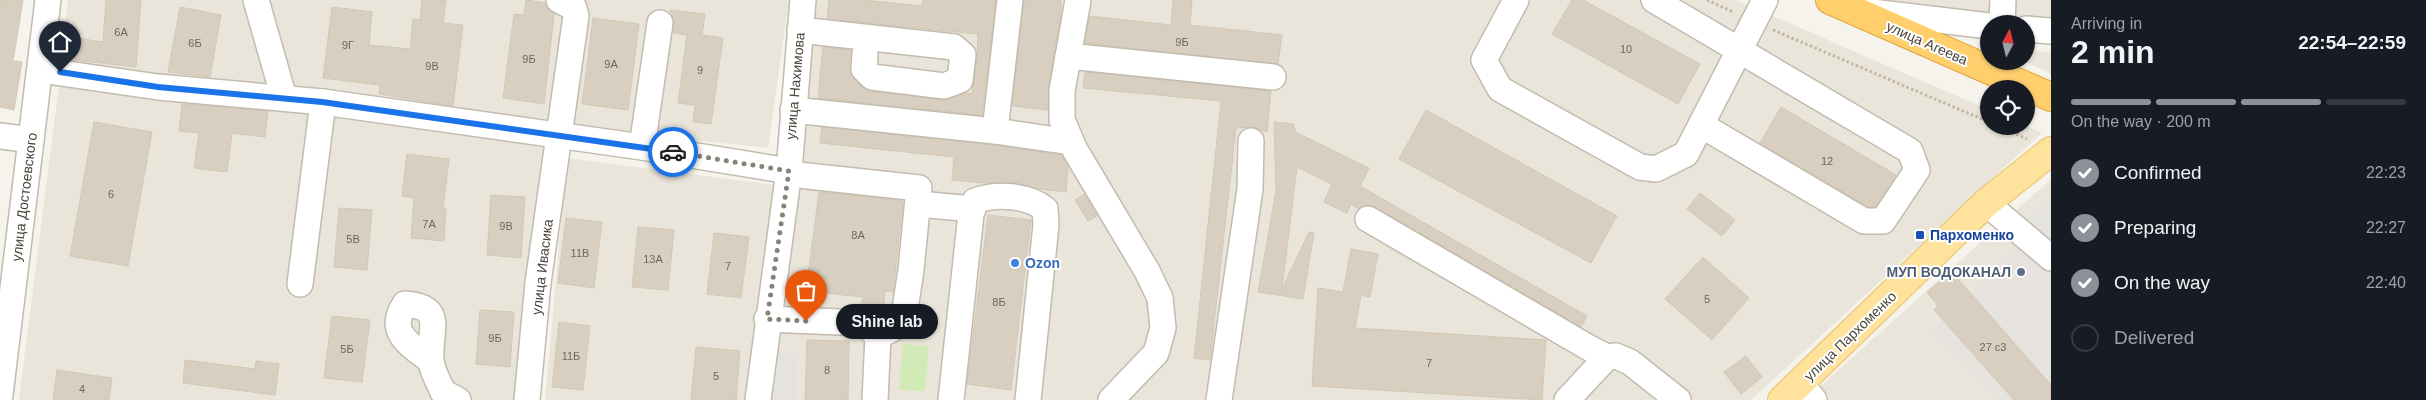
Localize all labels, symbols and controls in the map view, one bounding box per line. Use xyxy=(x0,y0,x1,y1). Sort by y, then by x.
north arrow xyxy=(1980,15,2035,70)
map controls xyxy=(1980,15,2035,135)
text: Arriving in xyxy=(2071,15,2142,32)
street label: улица Агеева xyxy=(1884,18,1970,68)
pin xyxy=(39,21,81,72)
house number: 6А xyxy=(114,26,128,38)
icon: home xyxy=(46,28,74,56)
street label: улица Нахимова xyxy=(782,32,808,140)
text: 22:54–22:59 xyxy=(2298,32,2406,53)
text: 2 min xyxy=(2071,34,2155,70)
house number: 9Б xyxy=(1175,36,1189,48)
house number: 6Б xyxy=(188,37,202,49)
house number: 9Г xyxy=(342,39,354,51)
house number: 10 xyxy=(1620,43,1632,55)
house number: 9Б xyxy=(522,53,536,65)
house number: 9А xyxy=(604,58,618,70)
house number: 9В xyxy=(425,60,439,72)
house number: 9 xyxy=(697,64,703,76)
button: locate xyxy=(1980,80,2035,135)
text: On the way · 200 m xyxy=(2071,113,2211,130)
courier xyxy=(648,127,698,177)
street label: улица Достоевского xyxy=(8,132,40,262)
icon: car xyxy=(659,138,687,166)
house number: 12 xyxy=(1821,155,1833,167)
icon: check xyxy=(2071,159,2099,187)
text: Confirmed xyxy=(2114,162,2202,183)
text: 22:23 xyxy=(2366,164,2406,181)
house number: 6 xyxy=(108,188,114,200)
icon: check xyxy=(2071,214,2099,242)
text: Preparing xyxy=(2114,217,2196,238)
house number: 7А xyxy=(422,218,436,230)
street label: улица Ивасика xyxy=(528,218,556,316)
text: 22:27 xyxy=(2366,219,2406,236)
house number: 9В xyxy=(499,220,513,232)
place label: Пархоменко xyxy=(1930,227,2014,243)
house number: 8А xyxy=(851,229,865,241)
marker: Пархоменко xyxy=(1914,229,1926,241)
house number: 5В xyxy=(346,233,360,245)
house number: 11В xyxy=(571,247,589,259)
house number: 13А xyxy=(643,253,663,265)
place label: Ozon xyxy=(1025,255,1060,271)
marker: Ozon xyxy=(1009,257,1021,269)
house number: 7 xyxy=(725,260,731,272)
place label: МУП ВОДОКАНАЛ xyxy=(1886,264,2011,280)
marker: МУП ВОДОКАНАЛ xyxy=(2015,266,2027,278)
icon: check xyxy=(2071,269,2099,297)
pin xyxy=(785,270,827,321)
text: On the way xyxy=(2114,272,2210,293)
text: 22:40 xyxy=(2366,274,2406,291)
icon: bag xyxy=(792,277,820,305)
street label: улица Пархоменко xyxy=(1801,288,1899,384)
house number: 5 xyxy=(1704,293,1710,305)
house number: 8Б xyxy=(992,296,1006,308)
callout: Shine lab xyxy=(836,304,938,338)
text: Shine lab xyxy=(851,313,923,330)
text: Delivered xyxy=(2114,327,2194,348)
house number: 9Б xyxy=(488,332,502,344)
house number: 27 с3 xyxy=(1980,341,2006,353)
house number: 5Б xyxy=(340,343,354,355)
house number: 11Б xyxy=(562,350,580,362)
house number: 7 xyxy=(1426,357,1432,369)
house number: 8 xyxy=(824,364,830,376)
house number: 5 xyxy=(713,370,719,382)
house number: 4 xyxy=(79,383,85,395)

